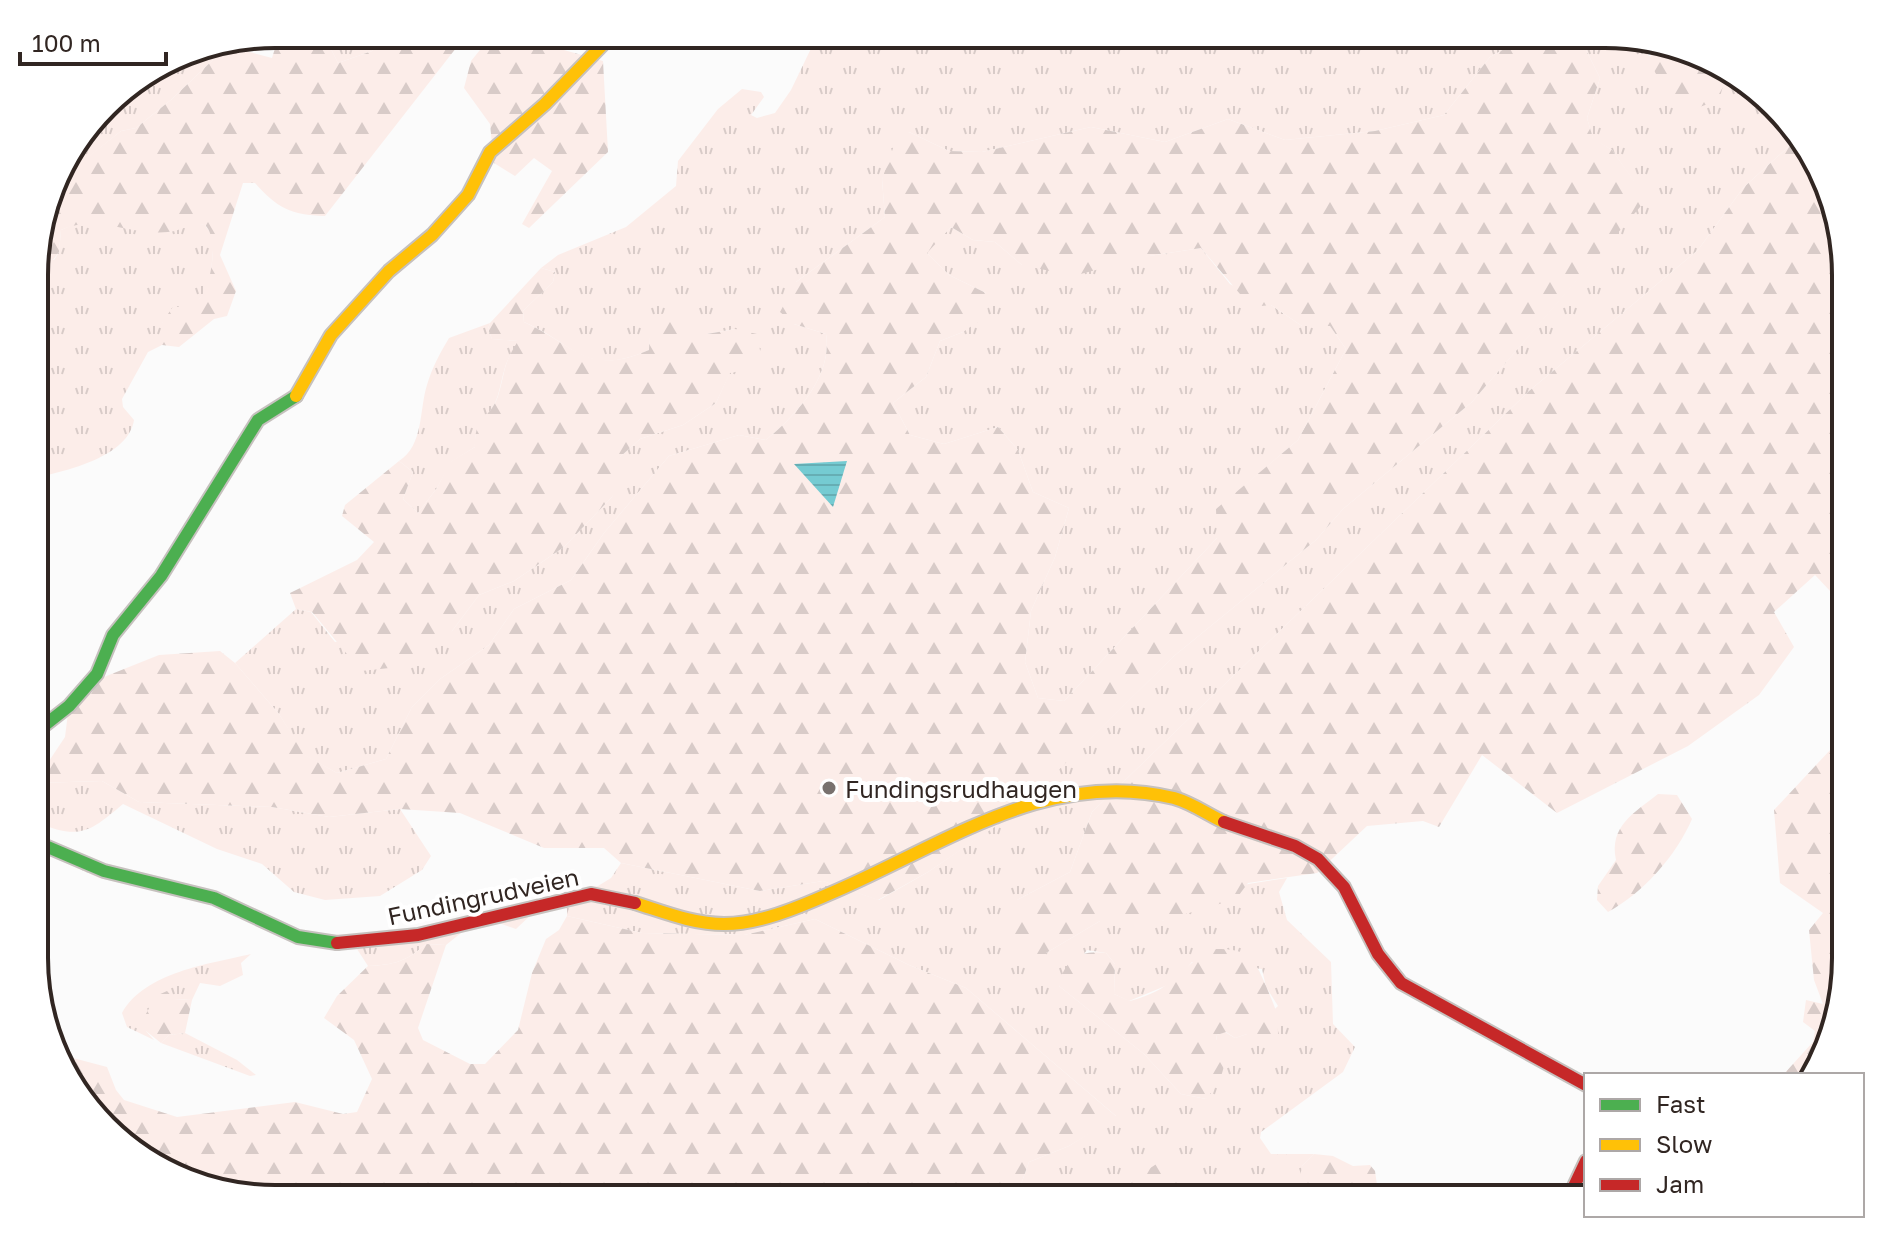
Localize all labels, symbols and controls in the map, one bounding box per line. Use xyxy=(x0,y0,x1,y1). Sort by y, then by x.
scale bar xyxy=(20,16,166,66)
text: 100 m xyxy=(32,28,101,57)
place label: Fundingsrudhaugen xyxy=(845,774,1077,803)
marker: Fundingsrudhaugen xyxy=(820,779,838,797)
street label: Fundingrudveien xyxy=(385,862,581,930)
legend xyxy=(1584,1073,1864,1217)
text: Fast xyxy=(1656,1089,1706,1118)
text: Slow xyxy=(1656,1129,1712,1158)
text: Jam xyxy=(1656,1169,1704,1198)

